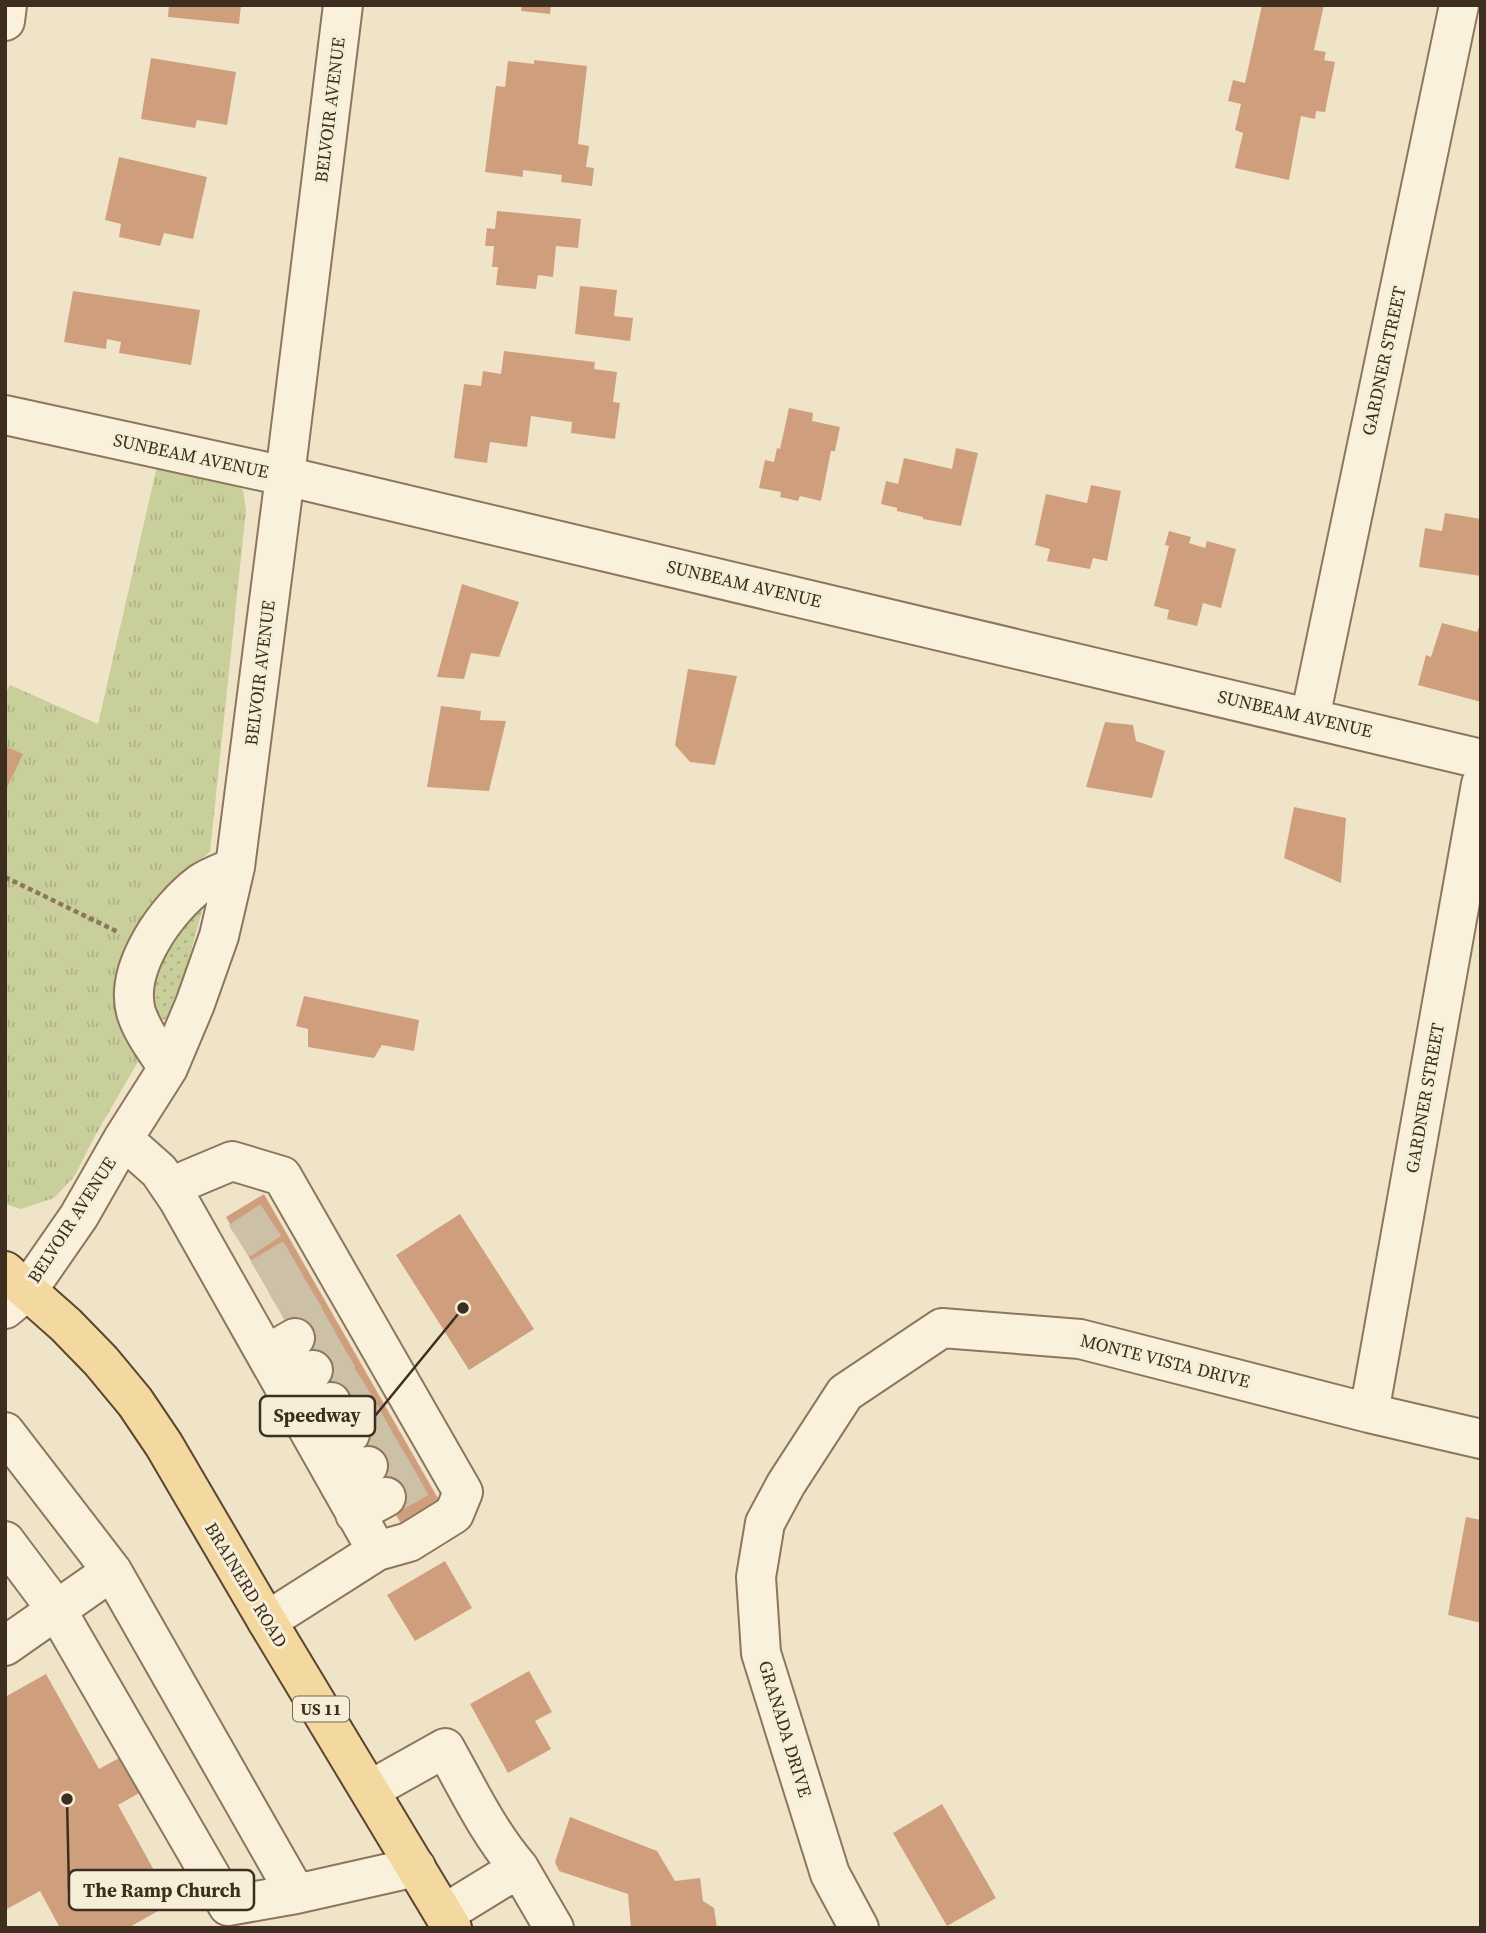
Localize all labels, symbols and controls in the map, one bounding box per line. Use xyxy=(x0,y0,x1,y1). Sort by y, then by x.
street label: BELVOIR AVENUE xyxy=(308,36,351,184)
street label: GARDNER STREET xyxy=(1355,284,1412,438)
street label: SUNBEAM AVENUE xyxy=(111,427,271,484)
street label: SUNBEAM AVENUE xyxy=(664,554,824,613)
street label: BELVOIR AVENUE xyxy=(238,599,281,747)
street label: SUNBEAM AVENUE xyxy=(1215,684,1375,743)
street label: GARDNER STREET xyxy=(1399,1021,1450,1175)
street label: BELVOIR AVENUE xyxy=(21,1152,122,1288)
street label: MONTE VISTA DRIVE xyxy=(1078,1327,1253,1394)
callout: Speedway xyxy=(260,1396,375,1436)
text: Speedway xyxy=(273,1402,361,1428)
street label: BRAINERD ROAD xyxy=(199,1518,294,1652)
street label: GRANADA DRIVE xyxy=(753,1658,818,1800)
road number: US 11 xyxy=(293,1696,349,1722)
callout: The Ramp Church xyxy=(69,1870,254,1910)
text: The Ramp Church xyxy=(83,1877,241,1903)

